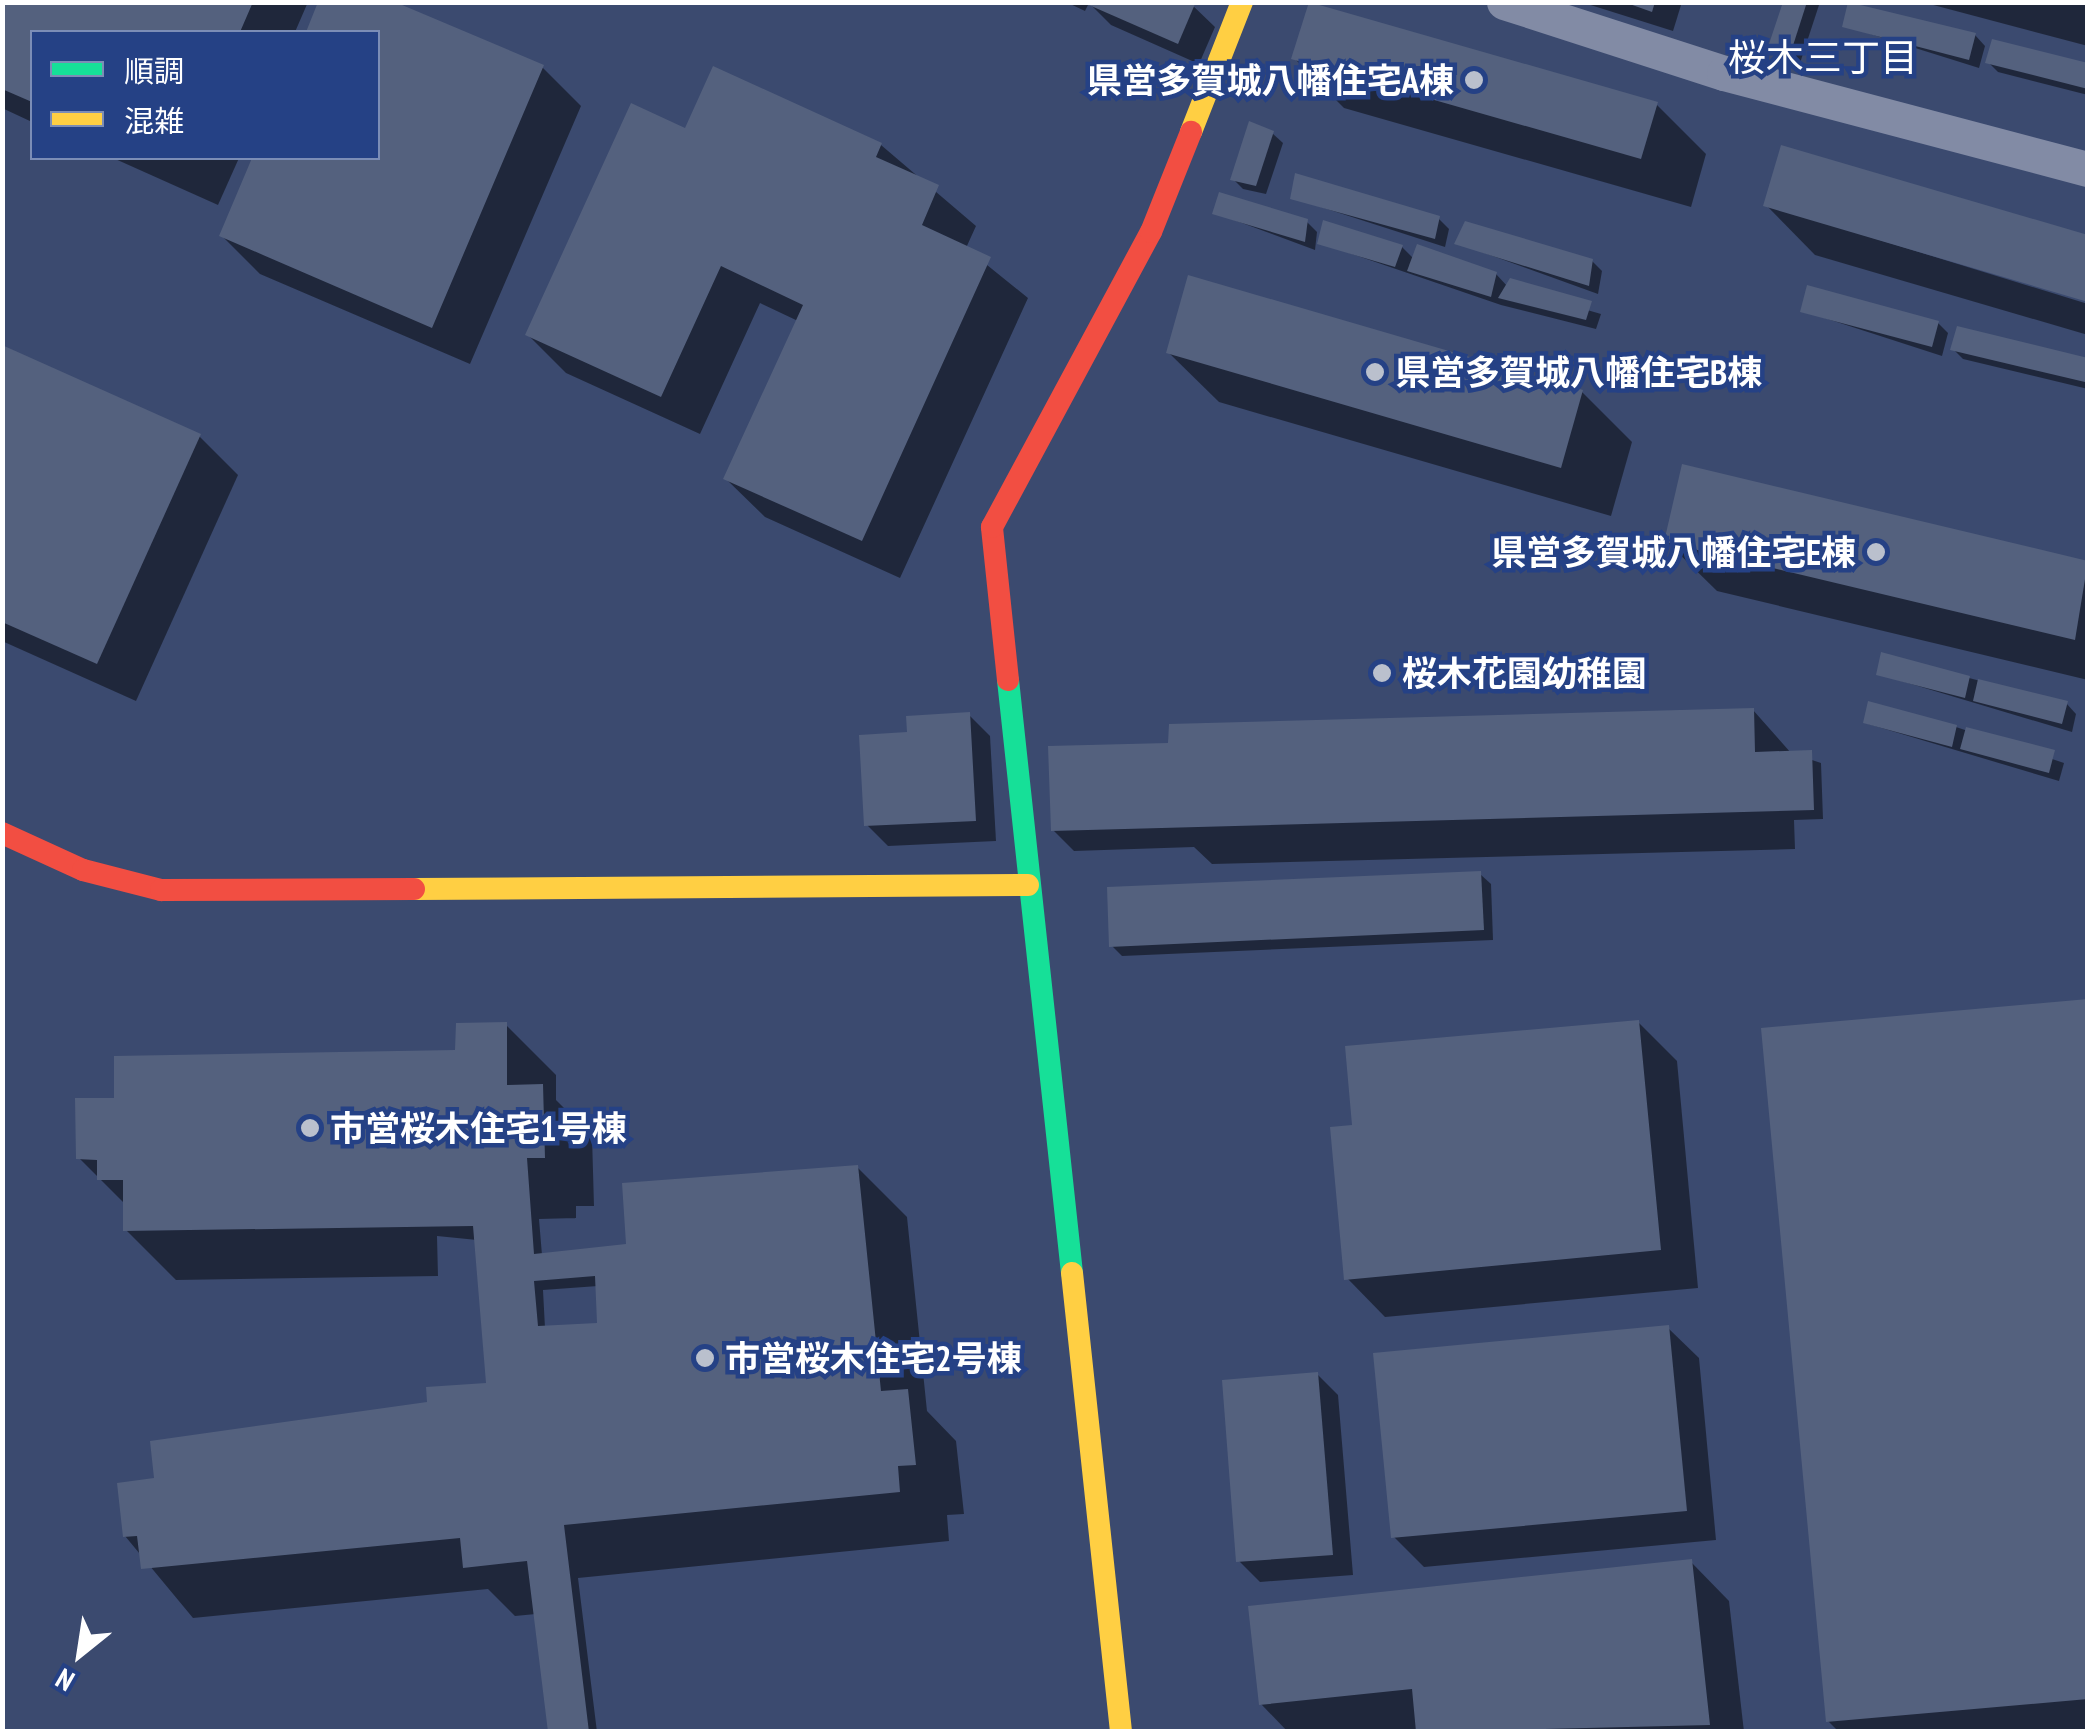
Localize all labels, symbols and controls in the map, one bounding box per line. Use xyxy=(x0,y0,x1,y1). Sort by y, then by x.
legend xyxy=(30,30,380,160)
district label: 桜木三丁目 xyxy=(1728,34,1918,80)
text: 順調 xyxy=(124,51,184,90)
place label: 県営多賀城八幡住宅A棟 xyxy=(1086,59,1454,101)
marker: 県営多賀城八幡住宅A棟 xyxy=(1463,69,1485,91)
text: 混雑 xyxy=(124,101,184,140)
place label: 県営多賀城八幡住宅B棟 xyxy=(1395,351,1762,393)
marker: 県営多賀城八幡住宅B棟 xyxy=(1364,361,1386,383)
place label: 県営多賀城八幡住宅E棟 xyxy=(1491,531,1856,573)
marker: 県営多賀城八幡住宅E棟 xyxy=(1865,541,1887,563)
place label: 桜木花園幼稚園 xyxy=(1402,652,1647,694)
marker: 桜木花園幼稚園 xyxy=(1371,662,1393,684)
place label: 市営桜木住宅1号棟 xyxy=(330,1107,627,1149)
marker: 市営桜木住宅1号棟 xyxy=(299,1117,321,1139)
place label: 市営桜木住宅2号棟 xyxy=(725,1337,1022,1379)
marker: 市営桜木住宅2号棟 xyxy=(694,1347,716,1369)
north arrow xyxy=(30,1604,130,1704)
text: N xyxy=(49,1661,81,1700)

